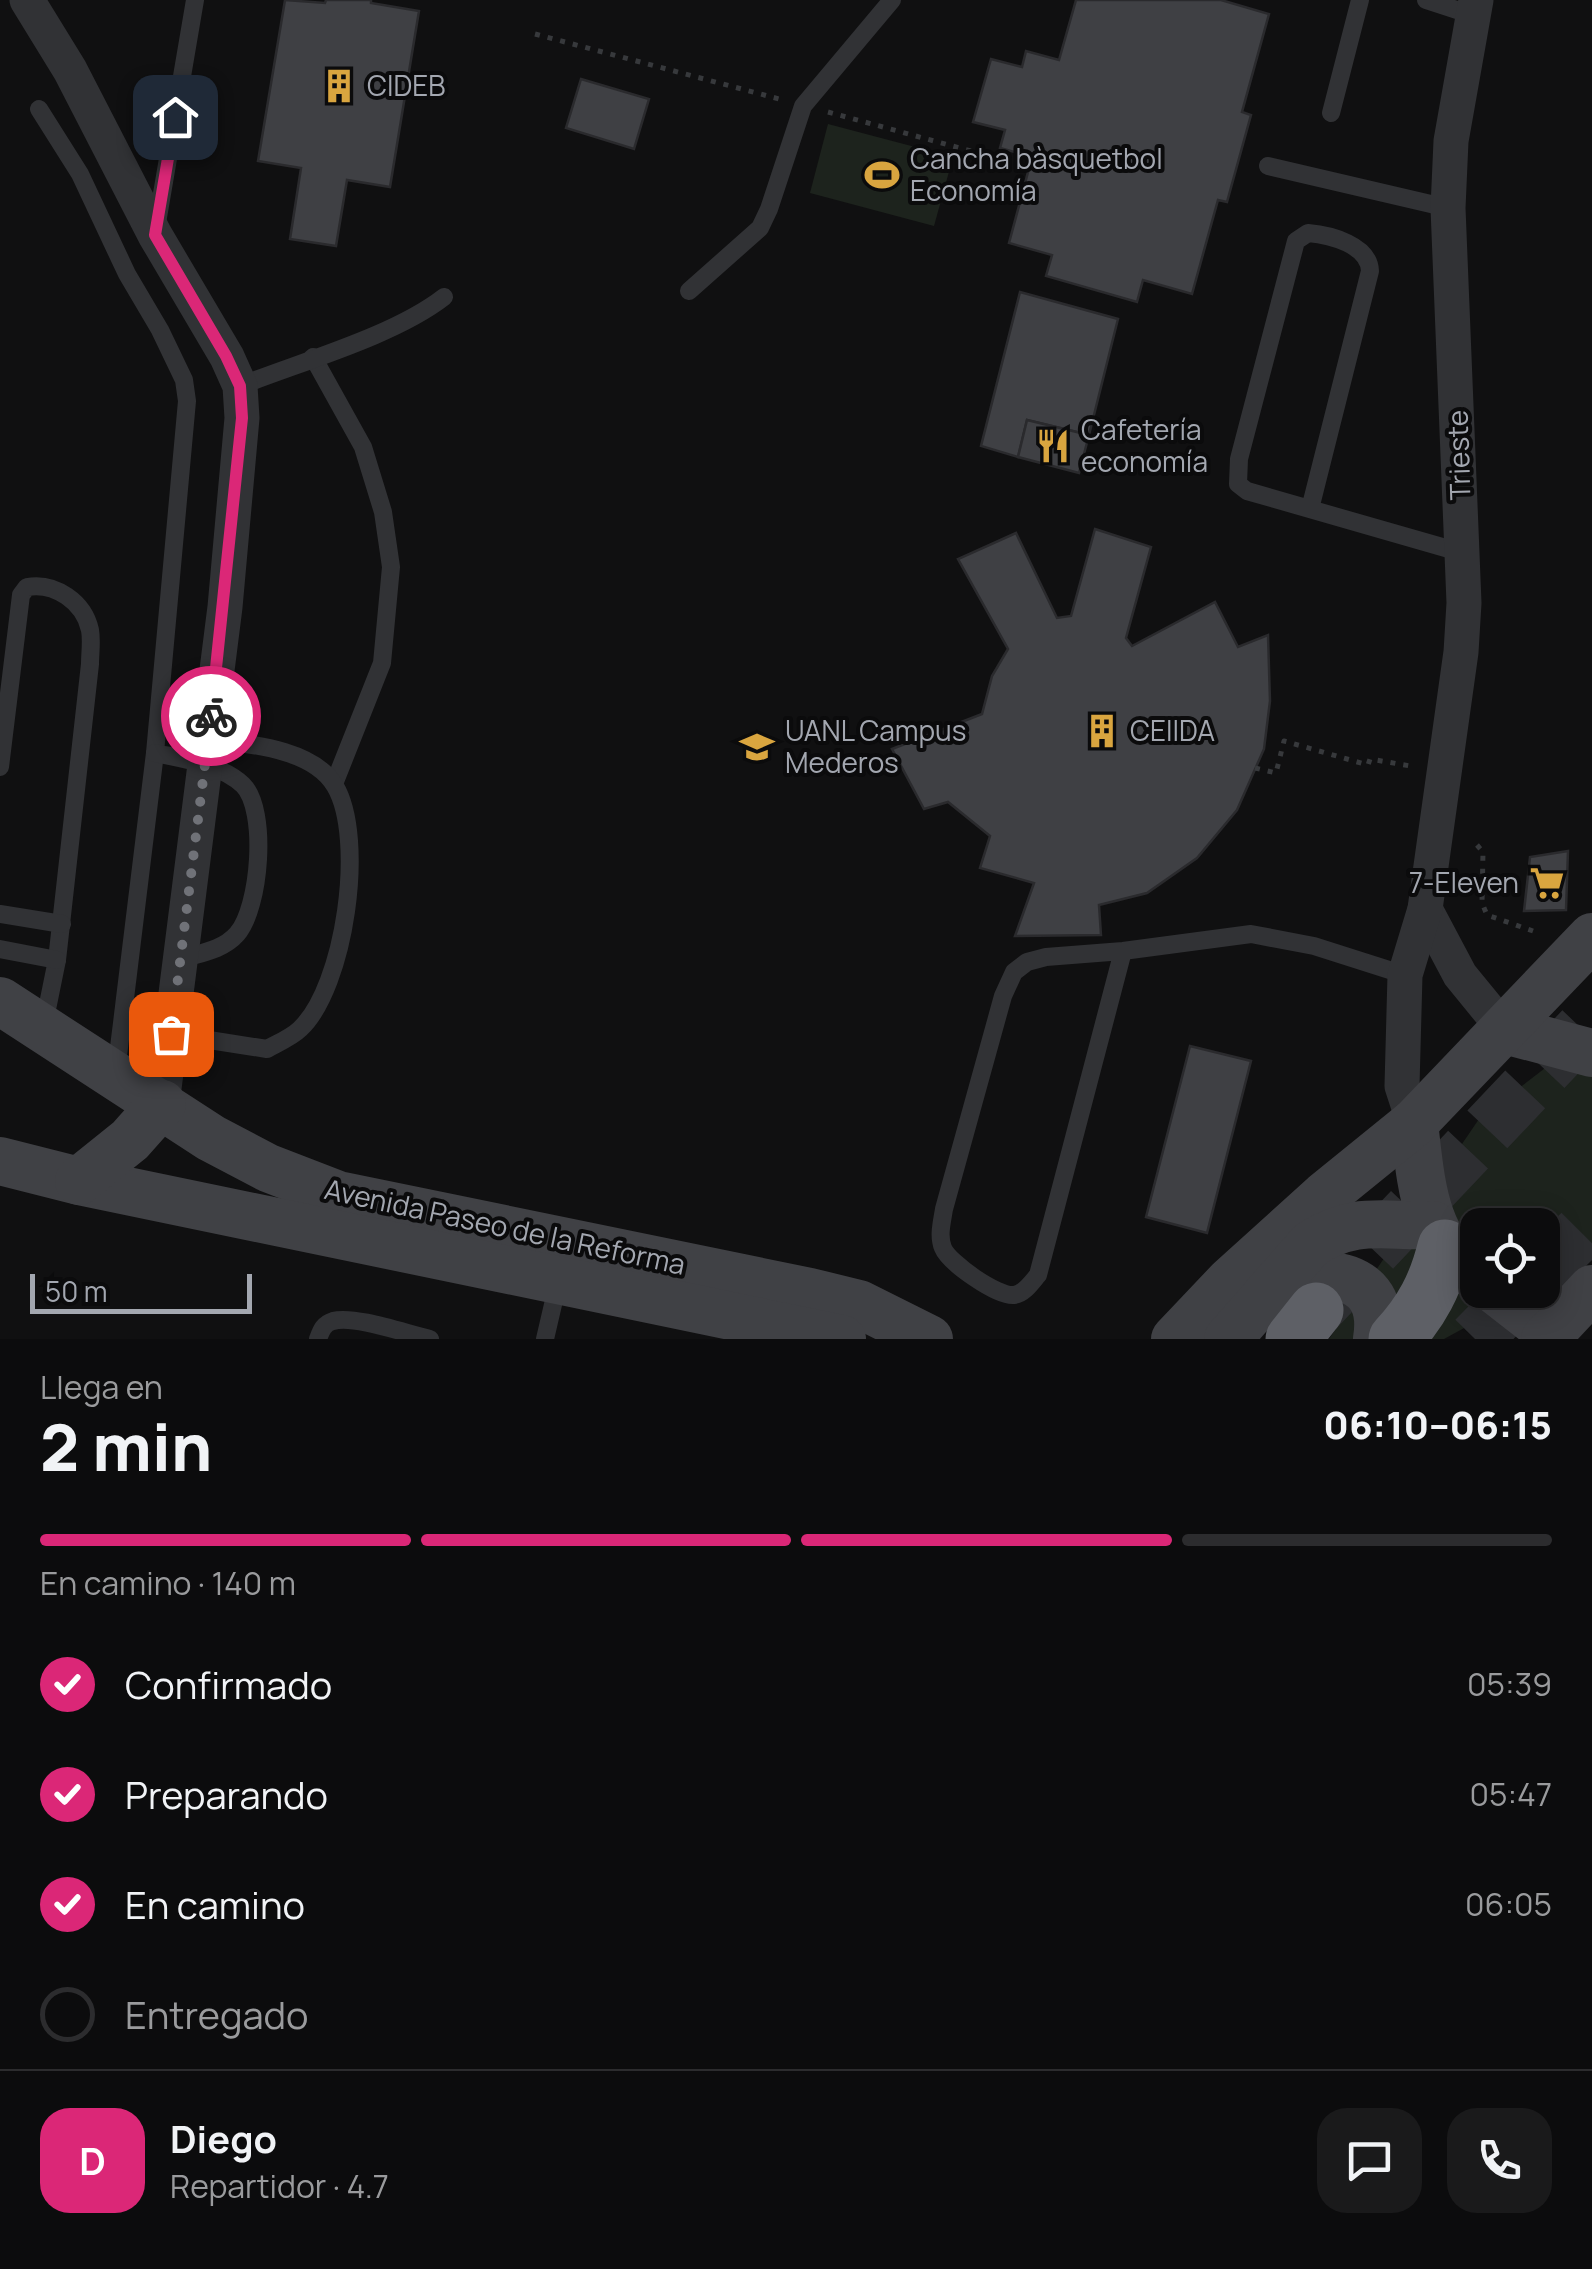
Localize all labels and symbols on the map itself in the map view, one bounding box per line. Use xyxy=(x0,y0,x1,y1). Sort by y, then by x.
place label: CIDEB xyxy=(367,66,446,104)
building icon: CIDEB xyxy=(320,67,358,105)
pin xyxy=(133,75,218,160)
place label: Cancha bàsquetbol Economía xyxy=(910,139,1163,209)
sports icon: Cancha bàsquetbol Economía xyxy=(863,156,901,194)
street label: Trieste xyxy=(1437,409,1479,501)
place label: Cafetería economía xyxy=(1081,410,1208,480)
restaurant icon: Cafetería economía xyxy=(1034,427,1072,465)
courier xyxy=(161,666,261,766)
place label: UANL Campus Mederos xyxy=(785,711,966,781)
place label: CEIIDA xyxy=(1130,711,1215,749)
building icon: CEIIDA xyxy=(1083,712,1121,750)
school or university icon: UANL Campus Mederos xyxy=(738,728,776,766)
place label: 7-Eleven xyxy=(1409,863,1519,901)
supermarket icon: 7-Eleven xyxy=(1528,864,1566,902)
pin xyxy=(129,992,214,1077)
street label: Avenida Paseo de la Reforma xyxy=(321,1169,689,1283)
scale bar xyxy=(30,1269,252,1314)

